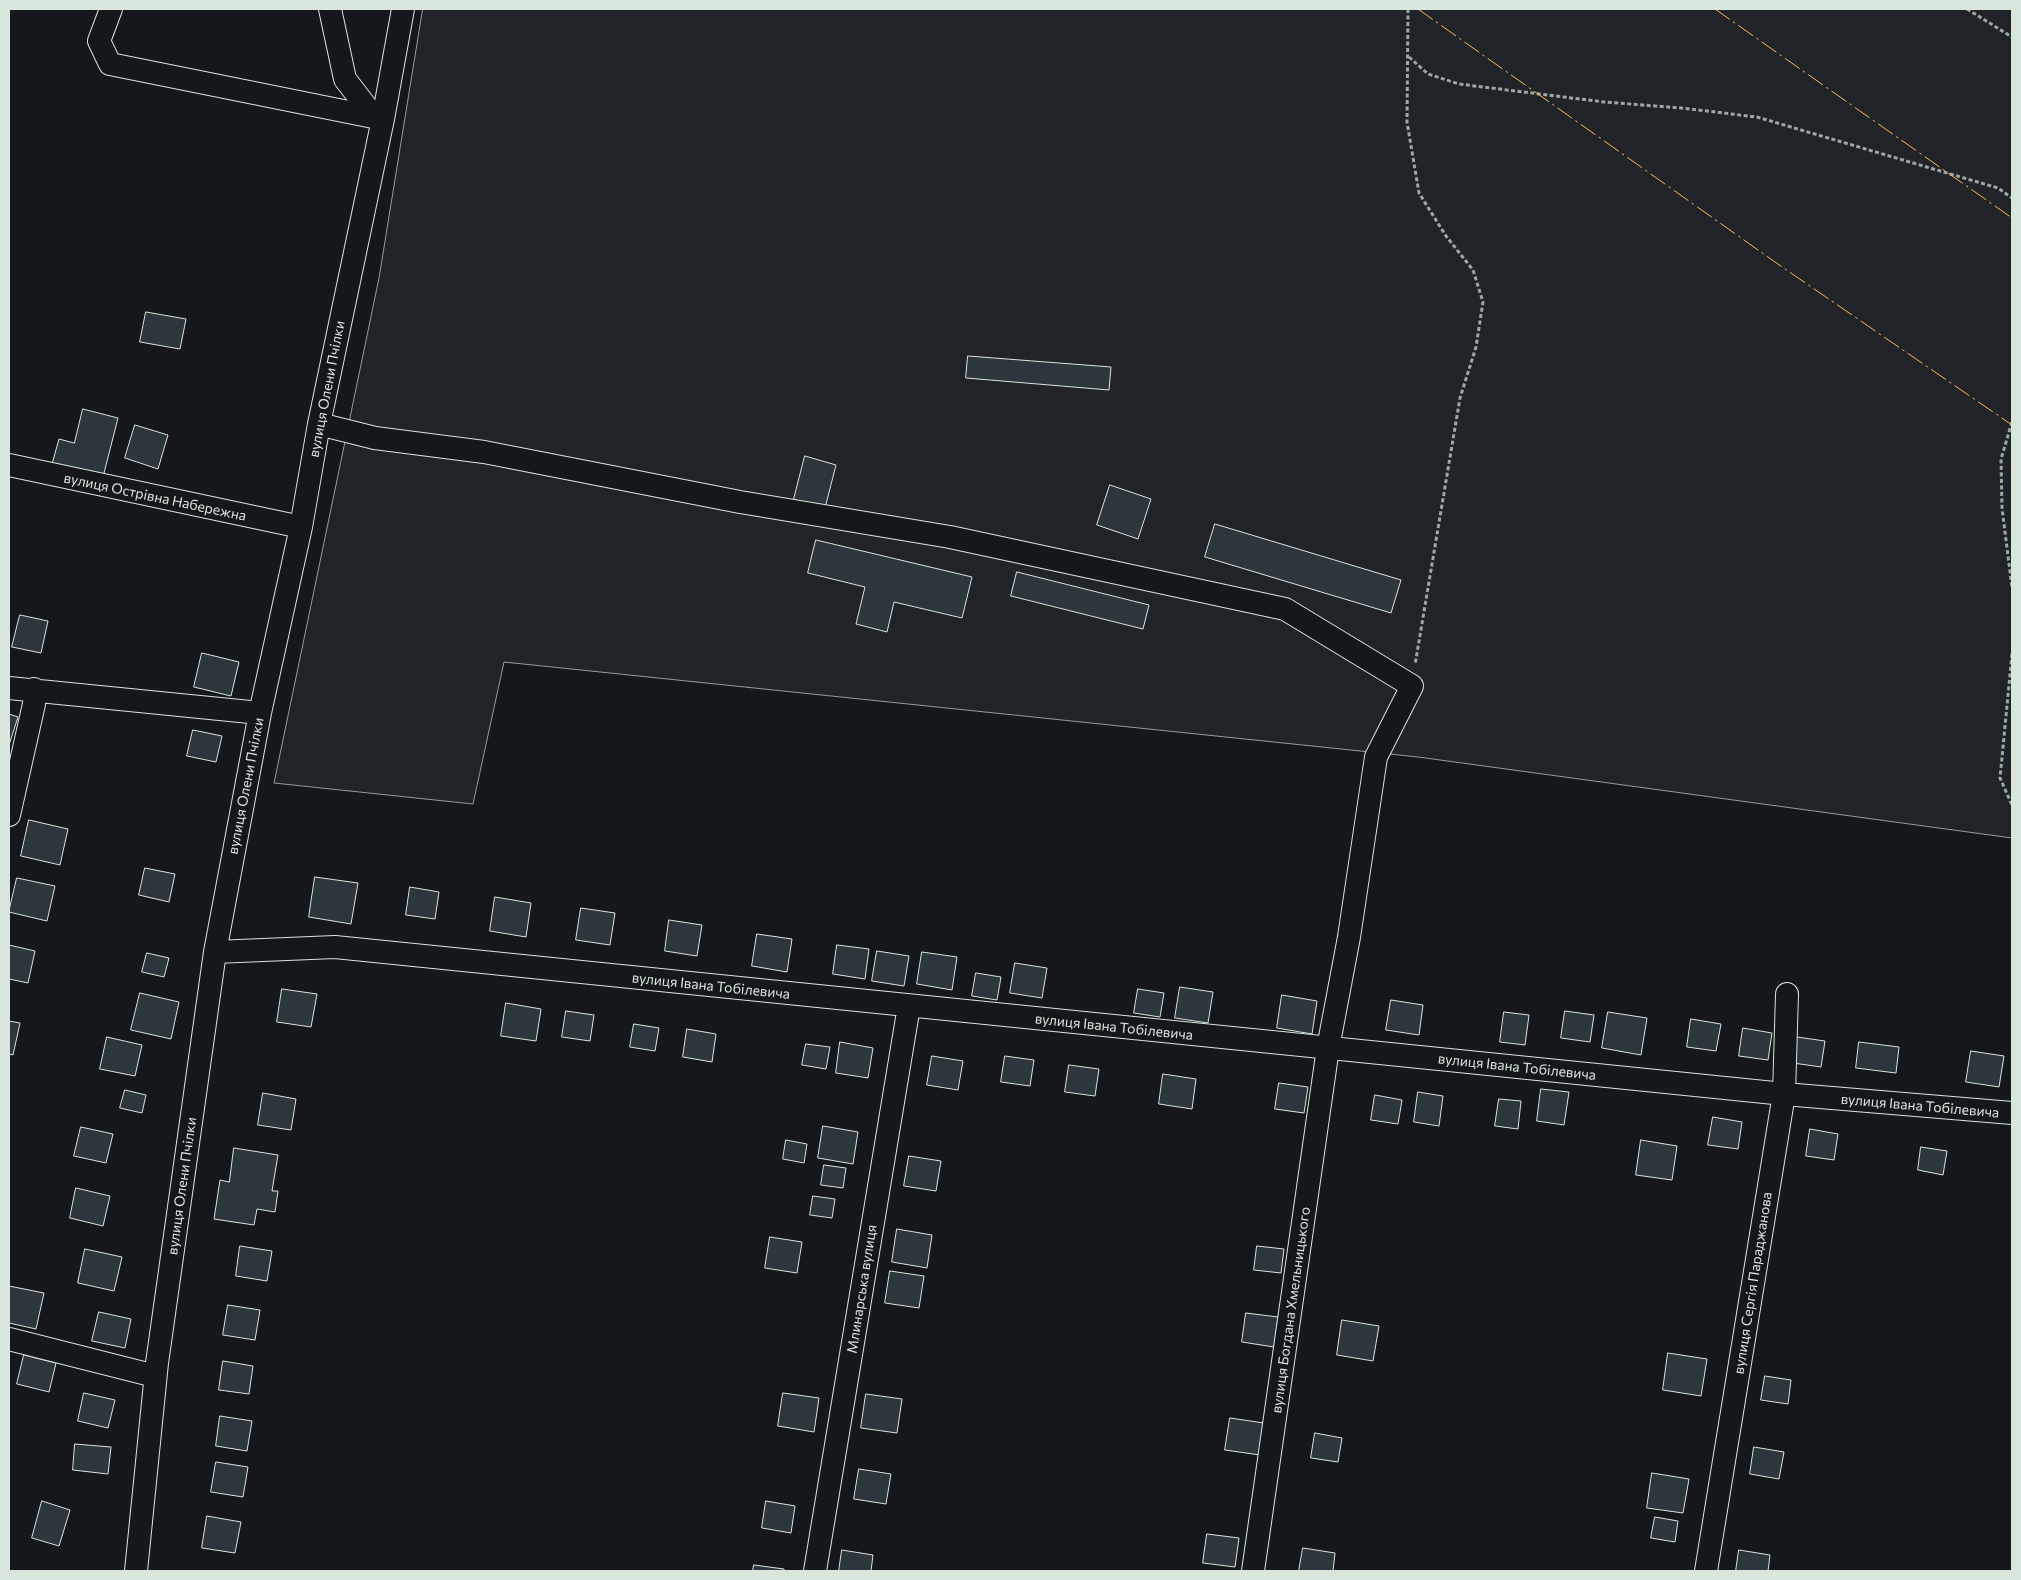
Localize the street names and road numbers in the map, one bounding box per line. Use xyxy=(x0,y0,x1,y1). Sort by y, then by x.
street label: вулиця Олени Пчілки xyxy=(305,319,349,459)
street label: вулиця Острівна Набережна xyxy=(62,469,248,525)
street label: вулиця Олени Пчілки xyxy=(224,716,268,856)
street label: вулиця Івана Тобілевича xyxy=(631,969,791,1003)
street label: вулиця Івана Тобілевича xyxy=(1034,1010,1194,1044)
street label: вулиця Івана Тобілевича xyxy=(1437,1050,1597,1084)
street label: вулиця Івана Тобілевича xyxy=(1840,1091,2000,1121)
street label: вулиця Олени Пчілки xyxy=(164,1116,200,1256)
street label: вулиця Сергія Параджанова xyxy=(1730,1191,1776,1375)
street label: вулиця Богдана Хмельницького xyxy=(1268,1206,1314,1414)
street label: Млинарська вулиця xyxy=(844,1223,880,1355)

